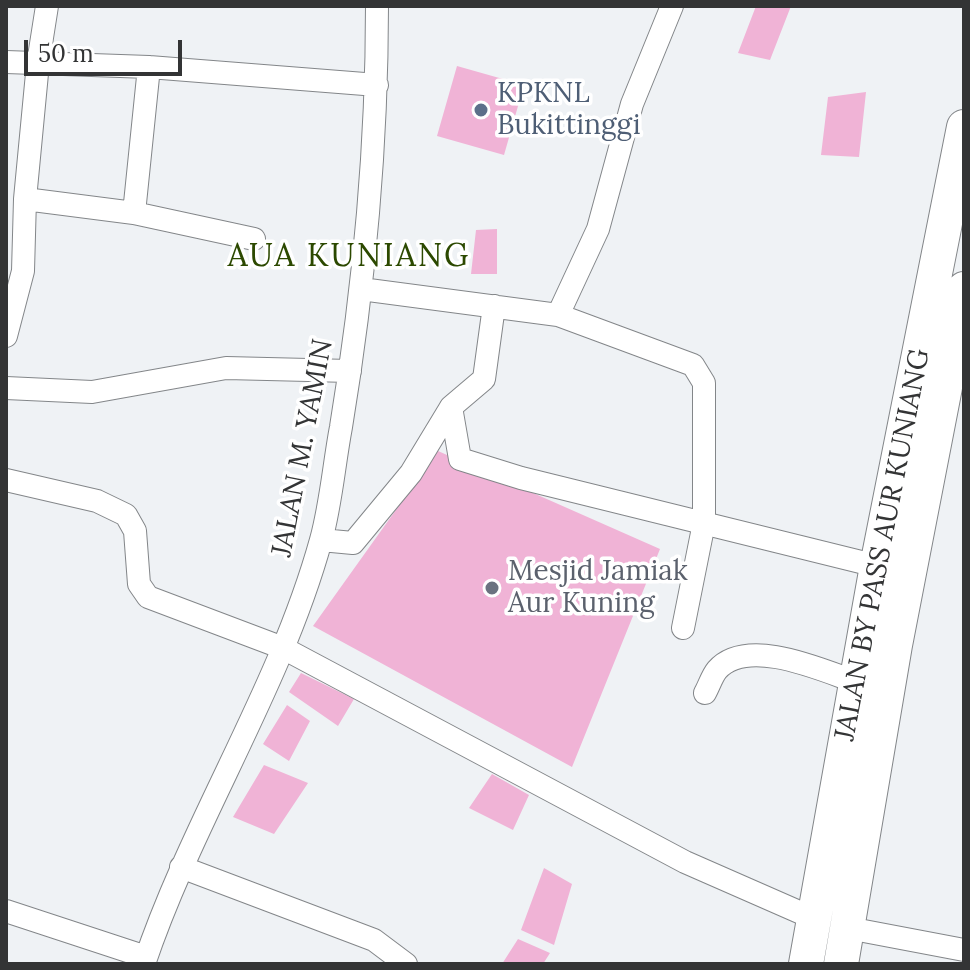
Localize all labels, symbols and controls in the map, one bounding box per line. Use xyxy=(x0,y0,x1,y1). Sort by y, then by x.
scale bar xyxy=(28,24,186,74)
text: 50 m xyxy=(38,38,94,69)
place label: KPKNL Bukittinggi xyxy=(497,77,641,143)
marker: KPKNL Bukittinggi xyxy=(472,101,490,119)
district label: AUA KUNIANG xyxy=(228,238,470,276)
street label: JALAN M. YAMIN xyxy=(265,336,341,560)
street label: JALAN BY PASS AUR KUNIANG xyxy=(828,346,938,744)
place label: Mesjid Jamiak Aur Kuning xyxy=(508,555,688,621)
marker: Mesjid Jamiak Aur Kuning xyxy=(483,579,501,597)

